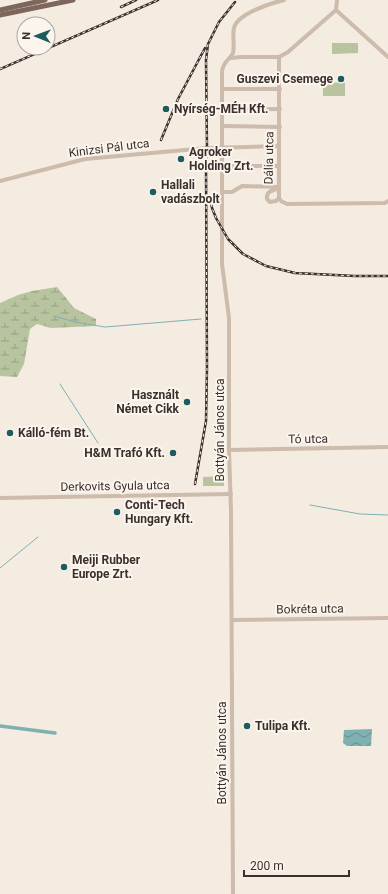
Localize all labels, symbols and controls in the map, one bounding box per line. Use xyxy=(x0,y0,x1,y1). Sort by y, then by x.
north arrow xyxy=(16,16,56,56)
text: N xyxy=(20,32,33,40)
place label: Guszevi Csemege xyxy=(237,72,334,86)
marker: Guszevi Csemege xyxy=(336,74,346,84)
place label: Nyírség-MÉH Kft. xyxy=(174,101,269,116)
marker: Nyírség-MÉH Kft. xyxy=(161,104,171,114)
street label: Dália utca xyxy=(262,131,276,185)
street label: Kinizsi Pál utca xyxy=(68,136,150,160)
place label: Agroker Holding Zrt. xyxy=(189,145,253,173)
marker: Agroker Holding Zrt. xyxy=(176,154,186,164)
place label: Hallali vadászbolt xyxy=(161,178,220,206)
marker: Hallali vadászbolt xyxy=(148,187,158,197)
street label: Bottyán János utca xyxy=(213,378,227,482)
place label: Használt Német Cikk xyxy=(116,388,180,416)
marker: Használt Német Cikk xyxy=(182,397,192,407)
place label: Kálló-fém Bt. xyxy=(18,426,89,440)
marker: Kálló-fém Bt. xyxy=(5,428,15,438)
street label: Tó utca xyxy=(288,432,328,446)
place label: H&M Trafó Kft. xyxy=(84,446,165,460)
marker: H&M Trafó Kft. xyxy=(168,448,178,458)
street label: Derkovits Gyula utca xyxy=(60,478,170,494)
place label: Conti-Tech Hungary Kft. xyxy=(125,498,193,526)
marker: Conti-Tech Hungary Kft. xyxy=(112,507,122,517)
place label: Meiji Rubber Europe Zrt. xyxy=(72,553,141,581)
marker: Meiji Rubber Europe Zrt. xyxy=(59,562,69,572)
street label: Bokréta utca xyxy=(276,601,344,617)
street label: Bottyán János utca xyxy=(215,701,229,805)
place label: Tulipa Kft. xyxy=(255,719,311,733)
marker: Tulipa Kft. xyxy=(242,721,252,731)
scale bar xyxy=(244,852,349,878)
text: 200 m xyxy=(250,859,284,873)

